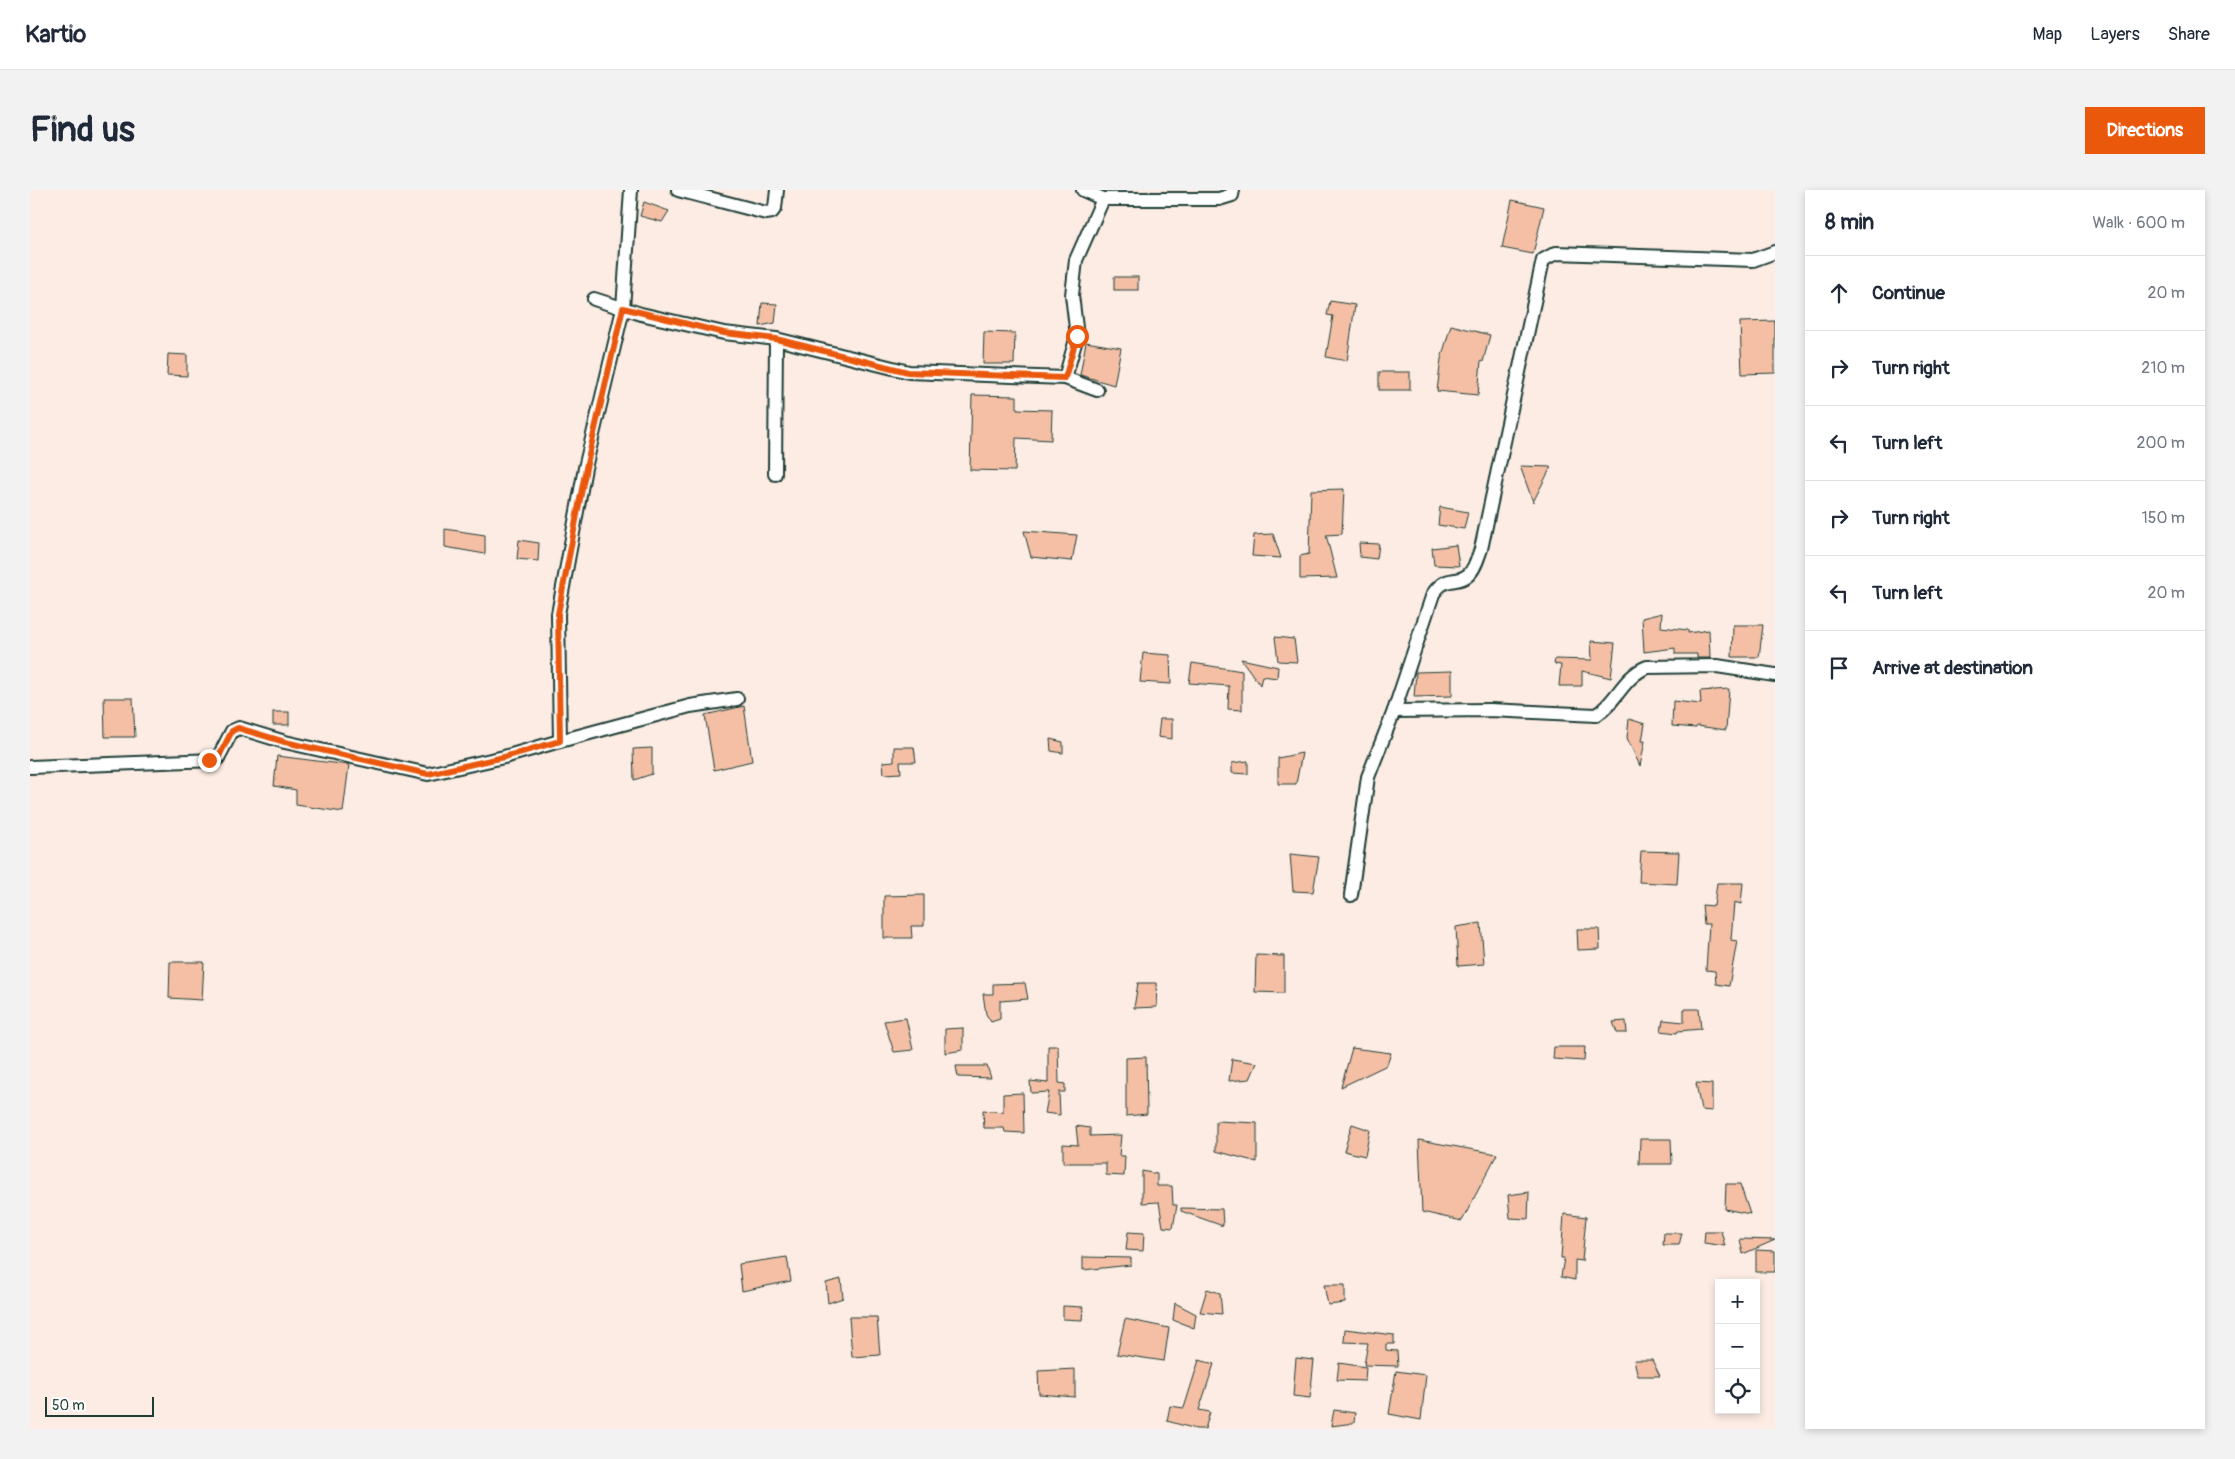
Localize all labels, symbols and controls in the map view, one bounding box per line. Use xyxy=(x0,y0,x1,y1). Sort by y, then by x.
text: Kartio xyxy=(25,20,86,49)
text: Map xyxy=(2033,23,2062,46)
text: Layers xyxy=(2090,23,2140,46)
text: Share xyxy=(2168,23,2210,46)
button: Directions xyxy=(2085,107,2205,154)
text: Find us xyxy=(30,108,135,152)
text: 8 min xyxy=(1825,209,1874,236)
text: Walk · 600 m xyxy=(2092,213,2185,233)
icon: ahead xyxy=(1825,279,1853,307)
text: Continue xyxy=(1872,281,1945,305)
text: 20 m xyxy=(2147,283,2185,303)
route start xyxy=(1066,325,1089,348)
icon: right xyxy=(1825,354,1853,382)
text: Turn right xyxy=(1872,356,1950,380)
text: 210 m xyxy=(2141,358,2185,378)
icon: left xyxy=(1825,429,1853,457)
text: Turn left xyxy=(1872,431,1942,455)
text: 200 m xyxy=(2137,433,2185,453)
icon: right xyxy=(1825,504,1853,532)
text: Turn right xyxy=(1872,506,1950,530)
text: 150 m xyxy=(2141,508,2185,528)
icon: left xyxy=(1825,579,1853,607)
text: Turn left xyxy=(1872,581,1942,605)
text: 20 m xyxy=(2147,583,2185,603)
icon: arrive xyxy=(1825,654,1853,682)
text: Arrive at destination xyxy=(1872,656,2033,680)
route end xyxy=(198,749,221,772)
map controls xyxy=(1715,1279,1760,1414)
button: + xyxy=(1715,1279,1760,1324)
button: − xyxy=(1715,1324,1760,1369)
button: locate xyxy=(1715,1369,1760,1414)
scale bar xyxy=(45,1394,154,1417)
text: 50 m xyxy=(52,1397,85,1414)

